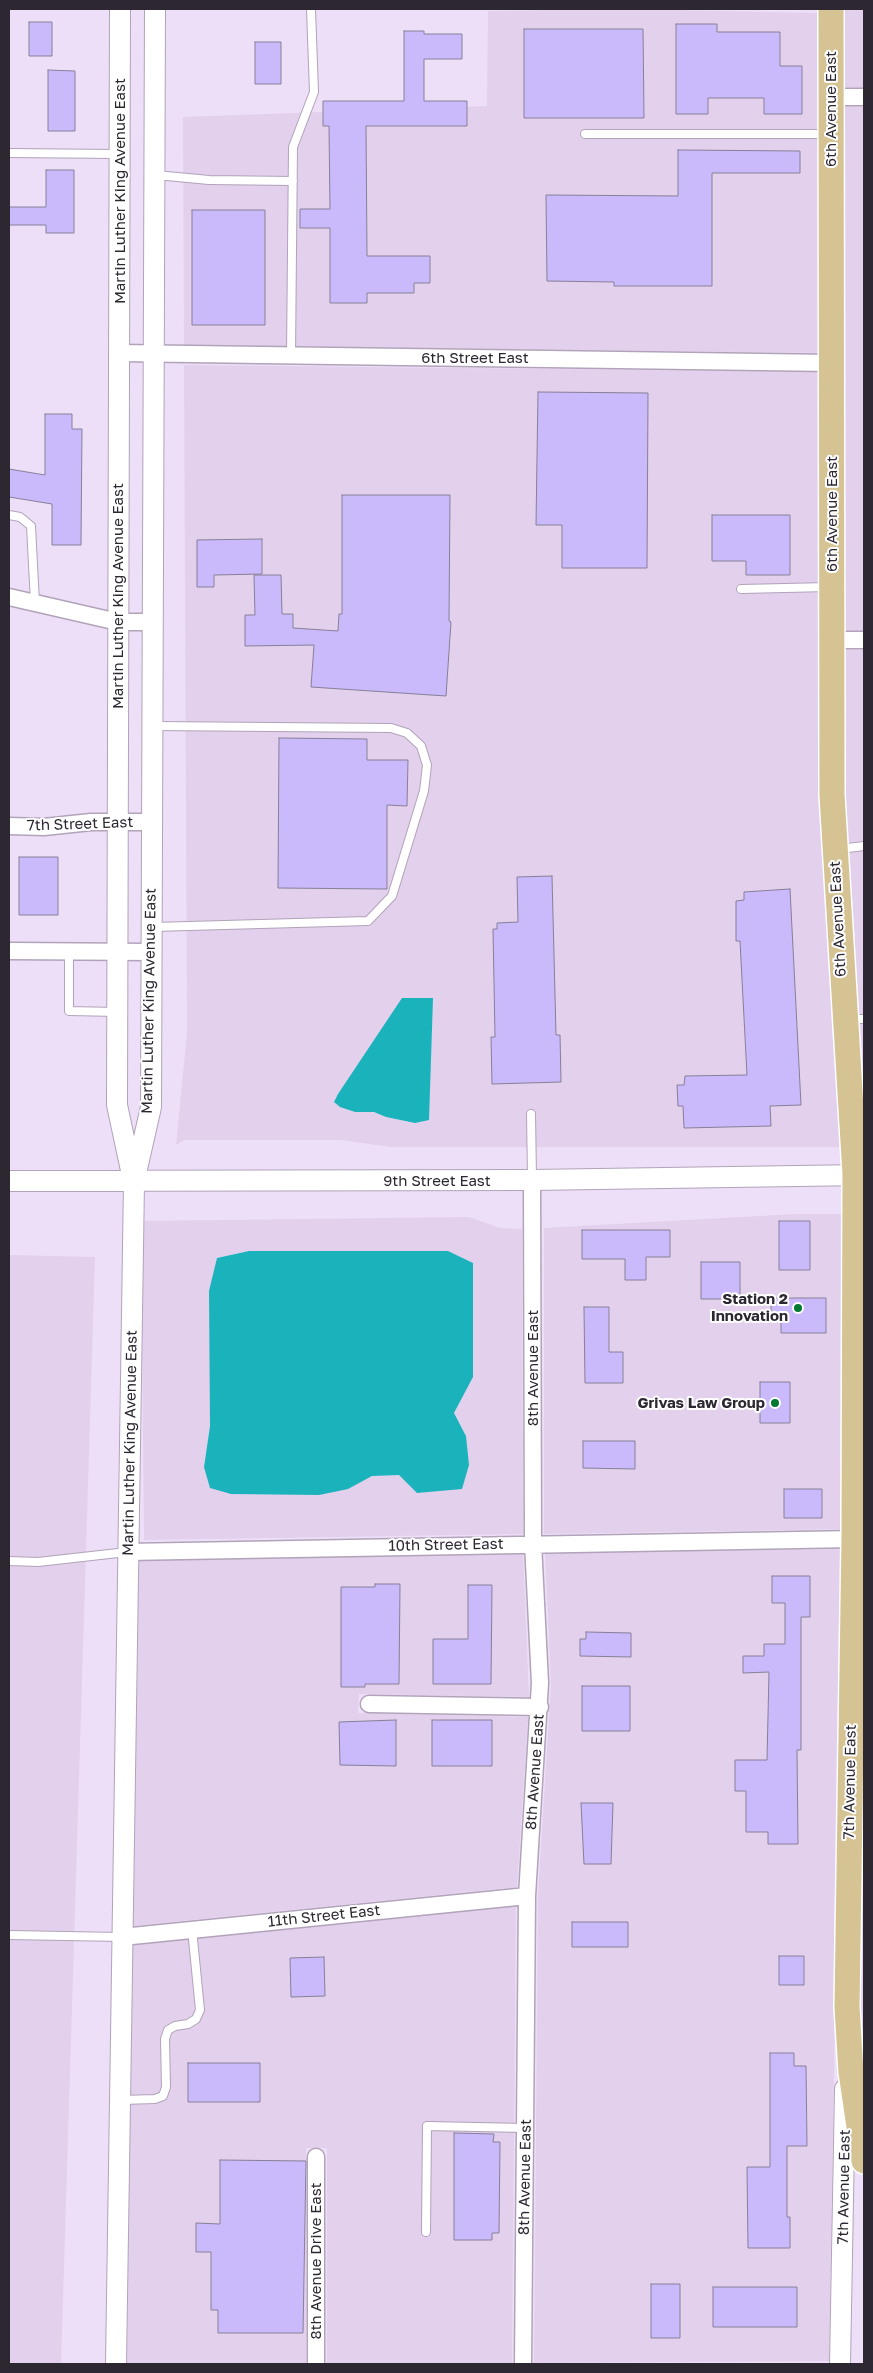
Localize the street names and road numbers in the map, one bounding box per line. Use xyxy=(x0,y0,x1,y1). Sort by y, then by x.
street label: 6th Avenue East xyxy=(822,51,840,167)
street label: Martin Luther King Avenue East xyxy=(111,78,129,304)
street label: 6th Street East xyxy=(421,349,529,367)
street label: 6th Avenue East xyxy=(823,456,841,572)
street label: Martin Luther King Avenue East xyxy=(109,483,127,709)
street label: 7th Street East xyxy=(26,813,134,835)
street label: 6th Avenue East xyxy=(826,861,850,977)
street label: Martin Luther King Avenue East xyxy=(138,888,160,1114)
street label: 9th Street East xyxy=(383,1172,491,1190)
street label: 8th Avenue East xyxy=(524,1310,542,1426)
street label: Martin Luther King Avenue East xyxy=(119,1330,141,1556)
street label: 10th Street East xyxy=(388,1535,504,1555)
street label: 8th Avenue East xyxy=(522,1713,548,1831)
street label: 7th Avenue East xyxy=(840,1724,860,1840)
street label: 11th Street East xyxy=(267,1901,381,1931)
street label: 8th Avenue East xyxy=(515,2119,535,2235)
street label: 7th Avenue East xyxy=(834,2129,854,2245)
street label: 8th Avenue Drive East xyxy=(307,2182,325,2340)

